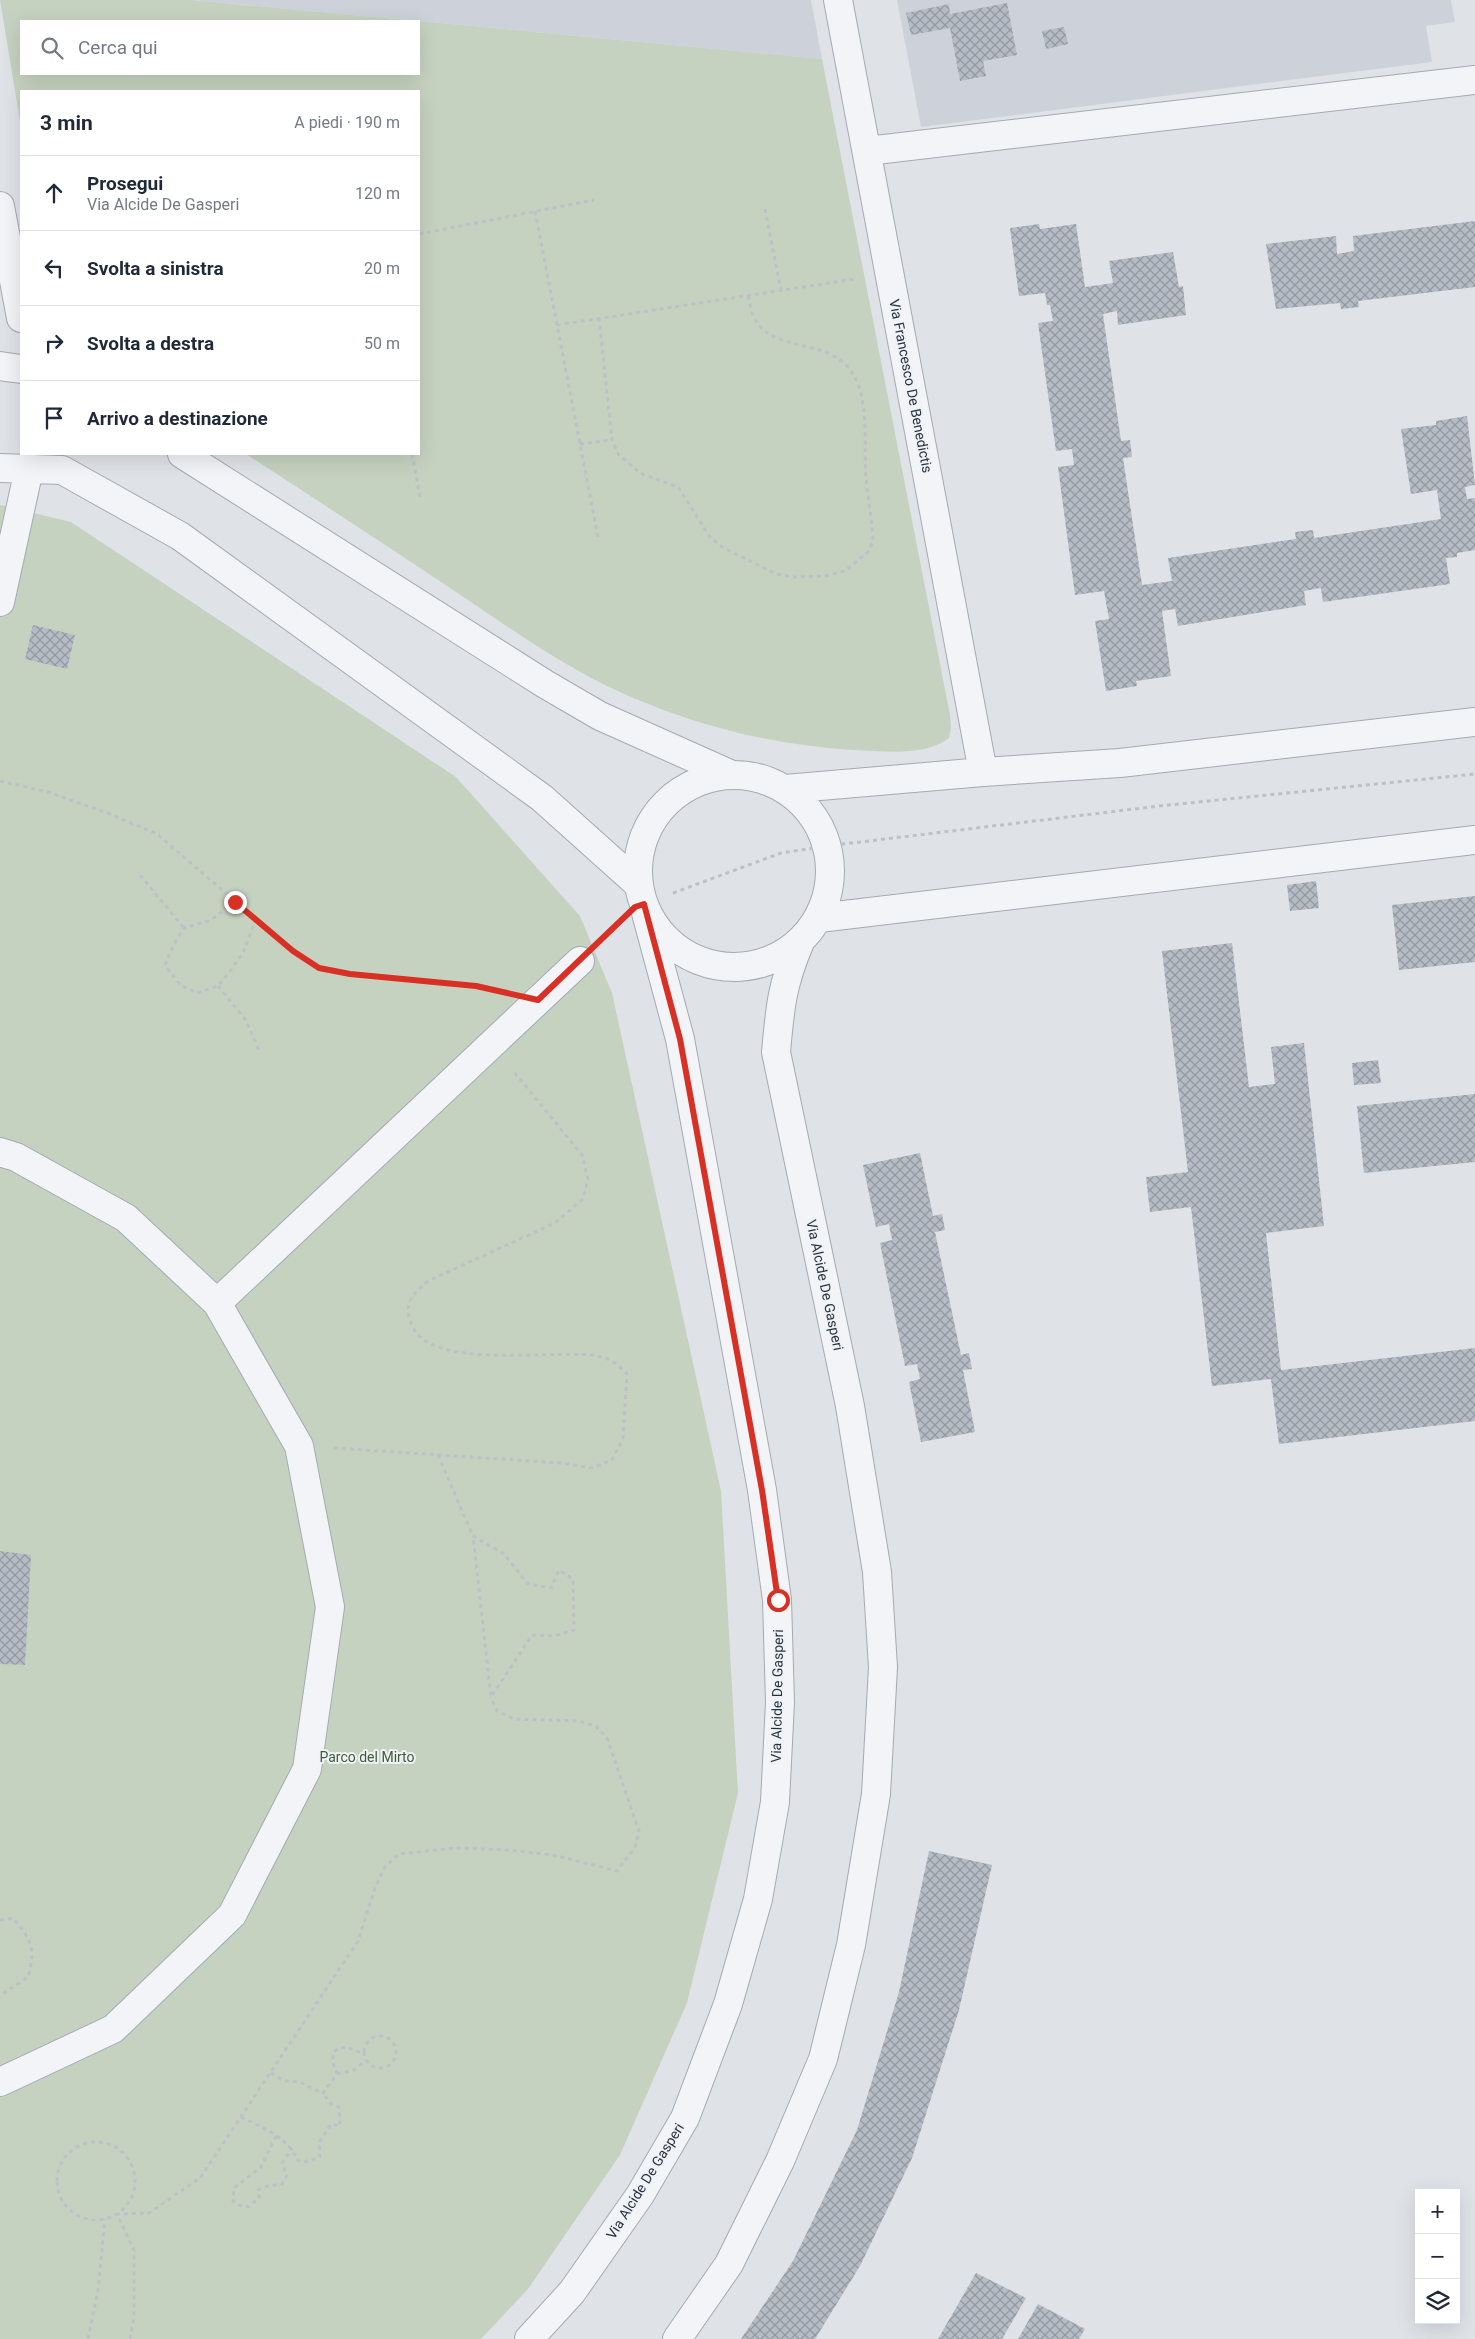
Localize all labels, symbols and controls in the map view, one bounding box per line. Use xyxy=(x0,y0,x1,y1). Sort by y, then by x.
search box xyxy=(20,20,420,75)
icon: search xyxy=(38,34,66,62)
text: Cerca qui xyxy=(78,36,158,59)
text: 3 min xyxy=(40,111,93,135)
text: A piedi · 190 m xyxy=(294,113,400,132)
text: Prosegui xyxy=(87,172,163,195)
icon: ahead xyxy=(40,179,68,207)
text: 120 m xyxy=(355,184,400,203)
text: Via Alcide De Gasperi xyxy=(87,195,239,214)
icon: left xyxy=(40,254,68,282)
text: Svolta a sinistra xyxy=(87,257,224,280)
text: 20 m xyxy=(364,259,400,278)
street label: Via Francesco De Benedictis xyxy=(886,298,936,474)
icon: right xyxy=(40,329,68,357)
text: Svolta a destra xyxy=(87,332,214,355)
text: 50 m xyxy=(364,334,400,353)
icon: arrive xyxy=(40,404,68,432)
text: Arrivo a destinazione xyxy=(87,407,268,430)
route end xyxy=(224,891,247,914)
street label: Via Alcide De Gasperi xyxy=(803,1218,847,1352)
route start xyxy=(767,1589,790,1612)
street label: Via Alcide De Gasperi xyxy=(768,1629,786,1763)
park label: Parco del Mirto xyxy=(319,1749,415,1765)
street label: Via Alcide De Gasperi xyxy=(603,2120,687,2242)
map controls xyxy=(1415,2189,1460,2324)
button: + xyxy=(1415,2189,1460,2234)
button: − xyxy=(1415,2234,1460,2279)
button: layers xyxy=(1415,2279,1460,2324)

